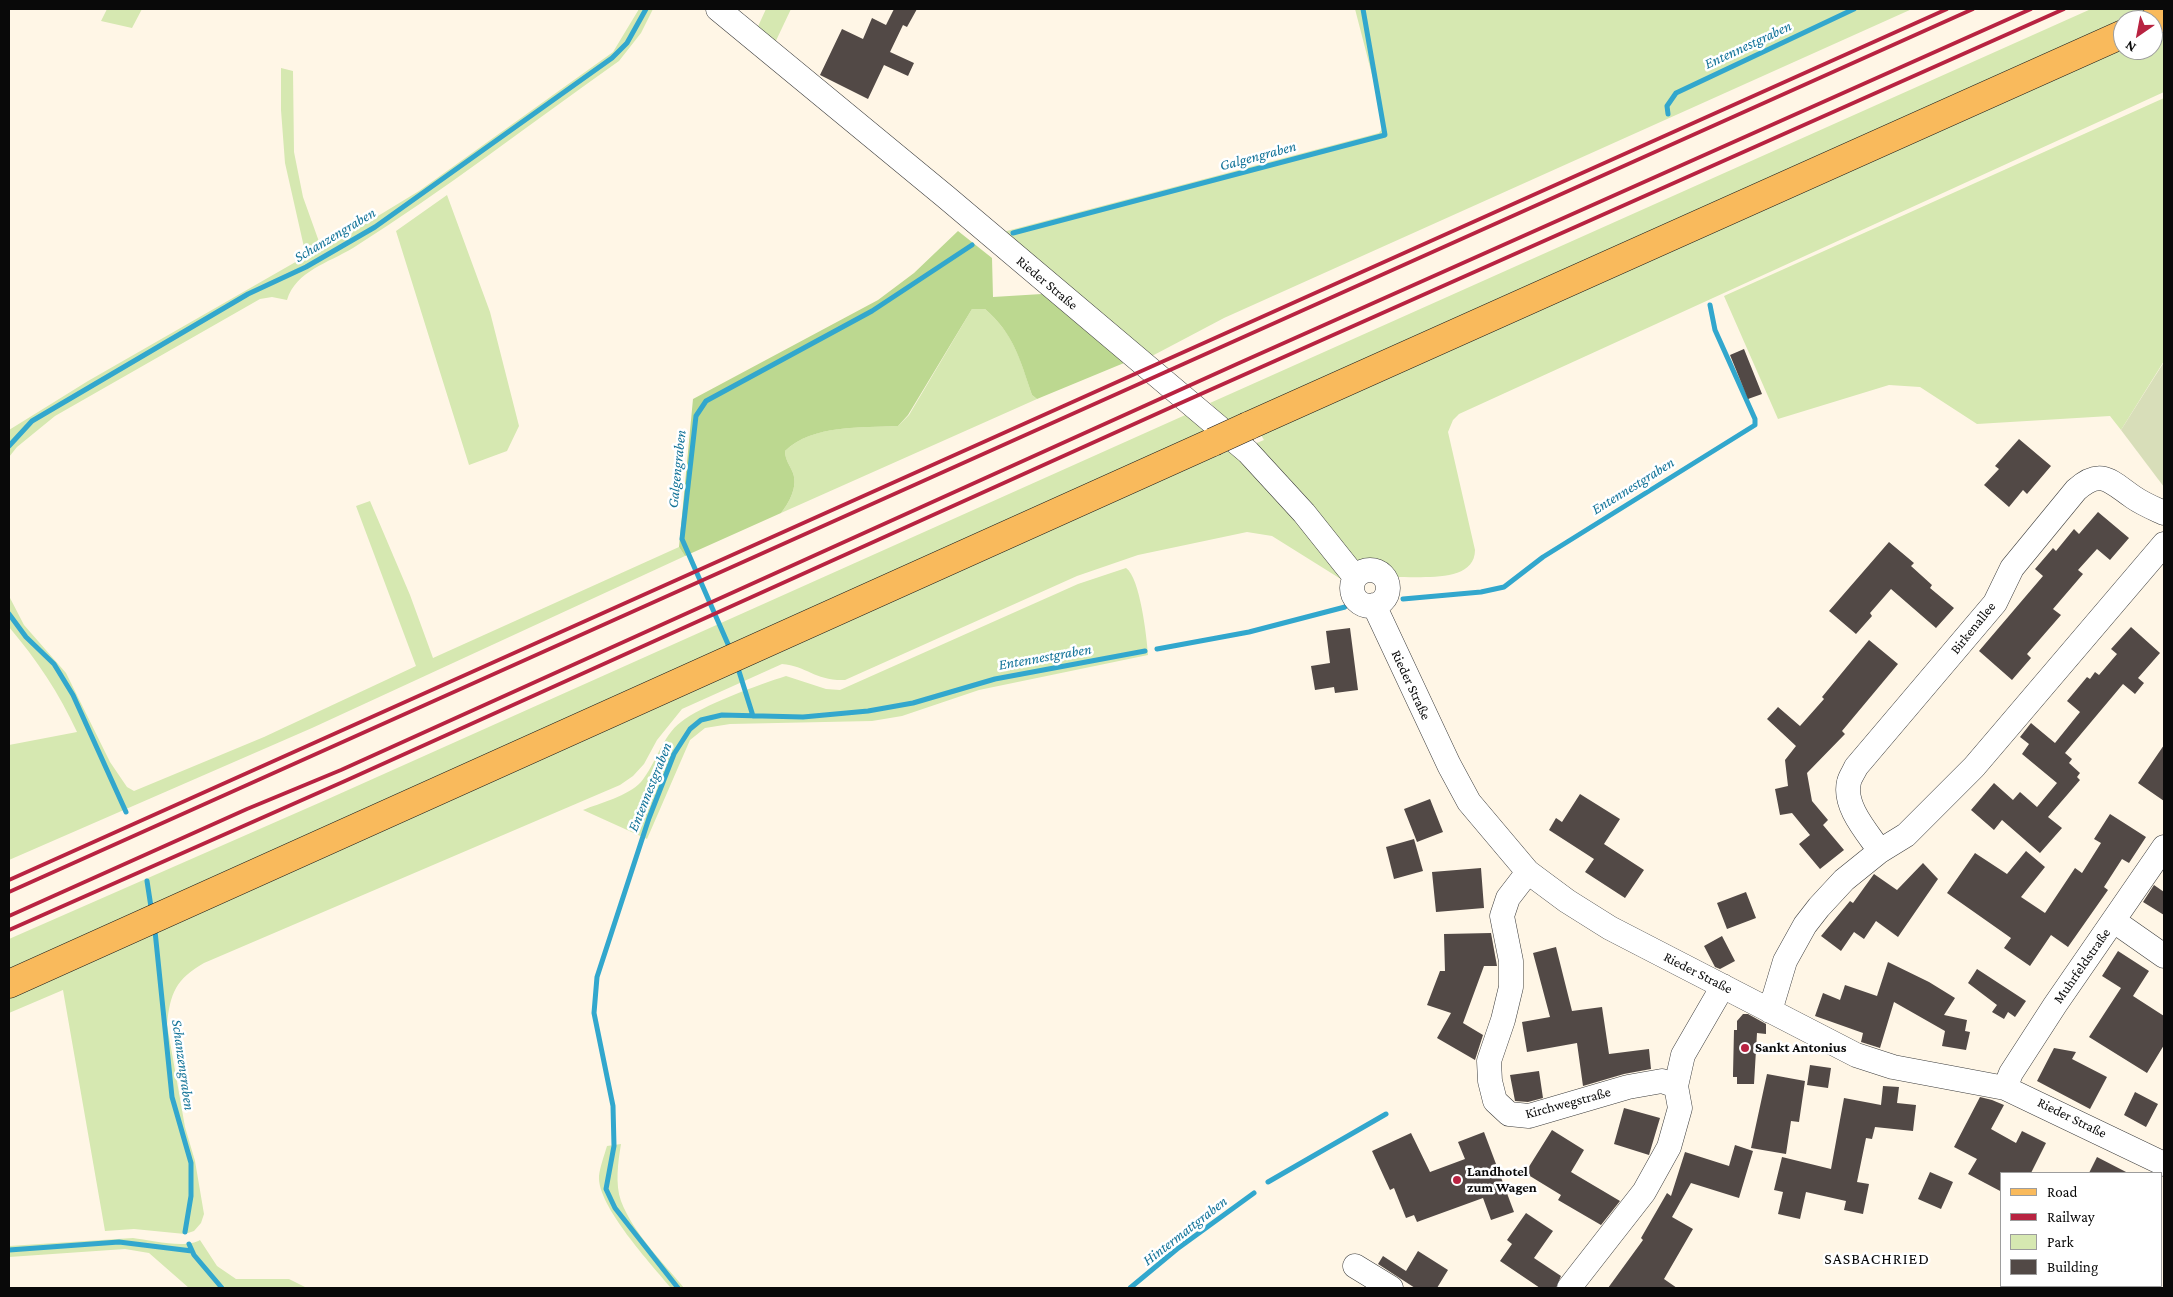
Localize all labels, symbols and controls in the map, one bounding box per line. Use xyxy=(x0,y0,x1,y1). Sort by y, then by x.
north arrow xyxy=(2113,10,2163,60)
water label: Entennestgraben xyxy=(1702,17,1794,73)
text: N xyxy=(2122,37,2139,56)
water label: Galgengraben xyxy=(1218,137,1298,175)
water label: Schanzengraben xyxy=(291,204,379,266)
street label: Rieder Straße xyxy=(1013,252,1081,314)
water label: Galgengraben xyxy=(664,429,690,509)
water label: Entennestgraben xyxy=(1588,453,1678,519)
street label: Birkenallee xyxy=(1947,598,1999,658)
water label: Entennestgraben xyxy=(997,640,1093,674)
street label: Rieder Straße xyxy=(1388,647,1434,723)
water label: Entennestgraben xyxy=(624,740,676,834)
street label: Muhrfeldstraße xyxy=(2050,925,2114,1007)
street label: Rieder Straße xyxy=(1661,948,1735,998)
water label: Schanzengraben xyxy=(168,1018,198,1112)
place label: Sankt Antonius xyxy=(1755,1040,1846,1056)
marker: Sankt Antonius xyxy=(1739,1042,1751,1054)
street label: Kirchwegstraße xyxy=(1523,1084,1613,1122)
street label: Rieder Straße xyxy=(2035,1094,2109,1142)
place label: Landhotel zum Wagen xyxy=(1467,1164,1537,1196)
legend xyxy=(2000,1172,2163,1287)
marker: Landhotel zum Wagen xyxy=(1451,1174,1463,1186)
text: Road xyxy=(2047,1184,2077,1200)
water label: Hintermattgraben xyxy=(1139,1192,1231,1270)
text: Railway xyxy=(2047,1209,2095,1225)
text: Park xyxy=(2047,1234,2074,1250)
district label: SASBACHRIED xyxy=(1823,1249,1931,1269)
text: Building xyxy=(2047,1259,2098,1275)

